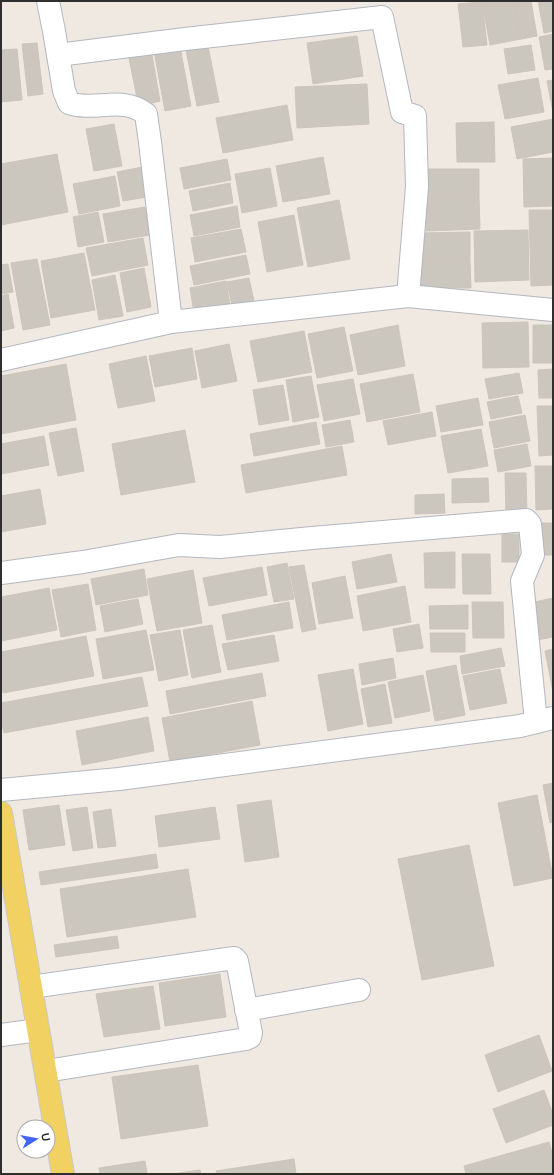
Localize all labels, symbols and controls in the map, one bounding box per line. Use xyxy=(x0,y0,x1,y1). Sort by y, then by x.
north arrow xyxy=(16,1119,56,1159)
text: U xyxy=(38,1132,52,1142)

